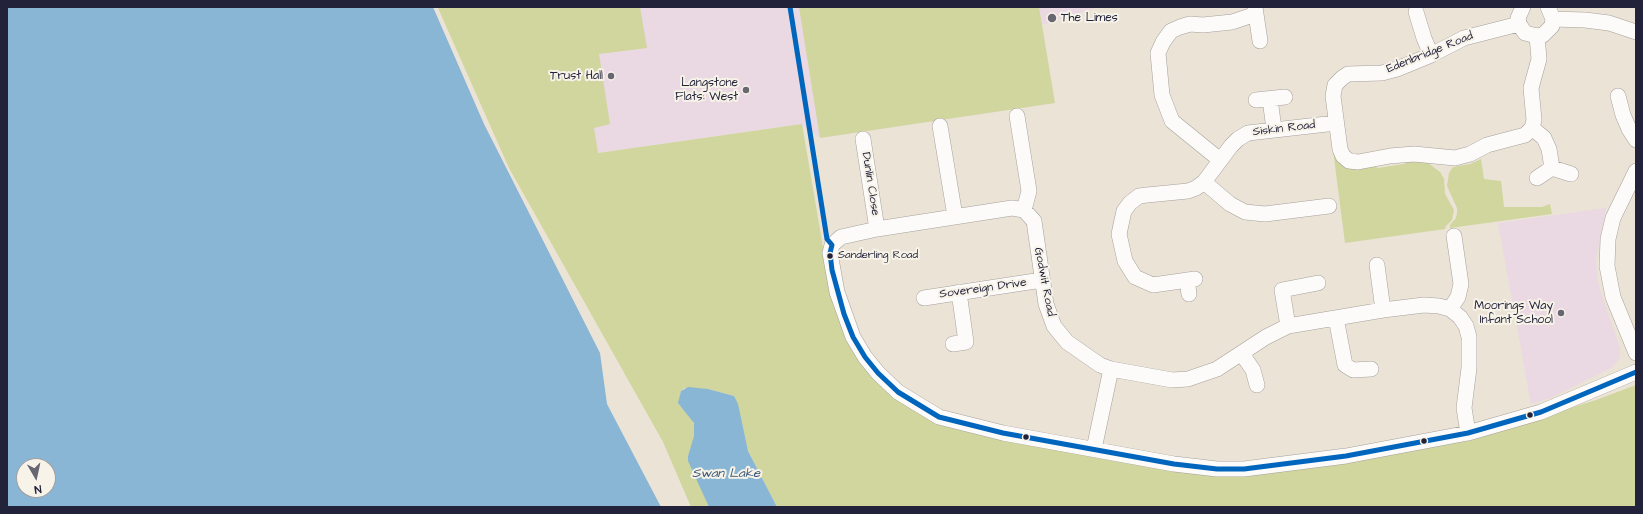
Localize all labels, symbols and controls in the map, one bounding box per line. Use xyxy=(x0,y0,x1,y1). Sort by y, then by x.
place label: The Limes xyxy=(1061,11,1118,25)
marker: The Limes xyxy=(1046,12,1058,24)
street label: Edenbridge Road xyxy=(1385,29,1475,77)
place label: Trust Hall xyxy=(550,69,603,83)
marker: Trust Hall xyxy=(606,71,616,81)
place label: Langstone Flats: West xyxy=(675,76,738,104)
marker: Langstone Flats: West xyxy=(741,85,751,95)
street label: Siskin Road xyxy=(1252,118,1316,140)
street label: Dunlin Close xyxy=(858,151,882,217)
street label: Godwit Road xyxy=(1030,246,1058,318)
place label: Sanderling Road xyxy=(838,249,918,263)
marker: Sanderling Road xyxy=(825,251,835,261)
street label: Sovereign Drive xyxy=(938,276,1028,302)
place label: Moorings Way Infant School xyxy=(1474,299,1553,327)
marker: Moorings Way Infant School xyxy=(1556,308,1566,318)
unlabelled marker xyxy=(1525,410,1535,420)
unlabelled marker xyxy=(1021,432,1031,442)
unlabelled marker xyxy=(1419,436,1429,446)
north arrow xyxy=(16,458,56,498)
water label: Swan Lake xyxy=(692,466,760,482)
text: N xyxy=(33,481,42,497)

